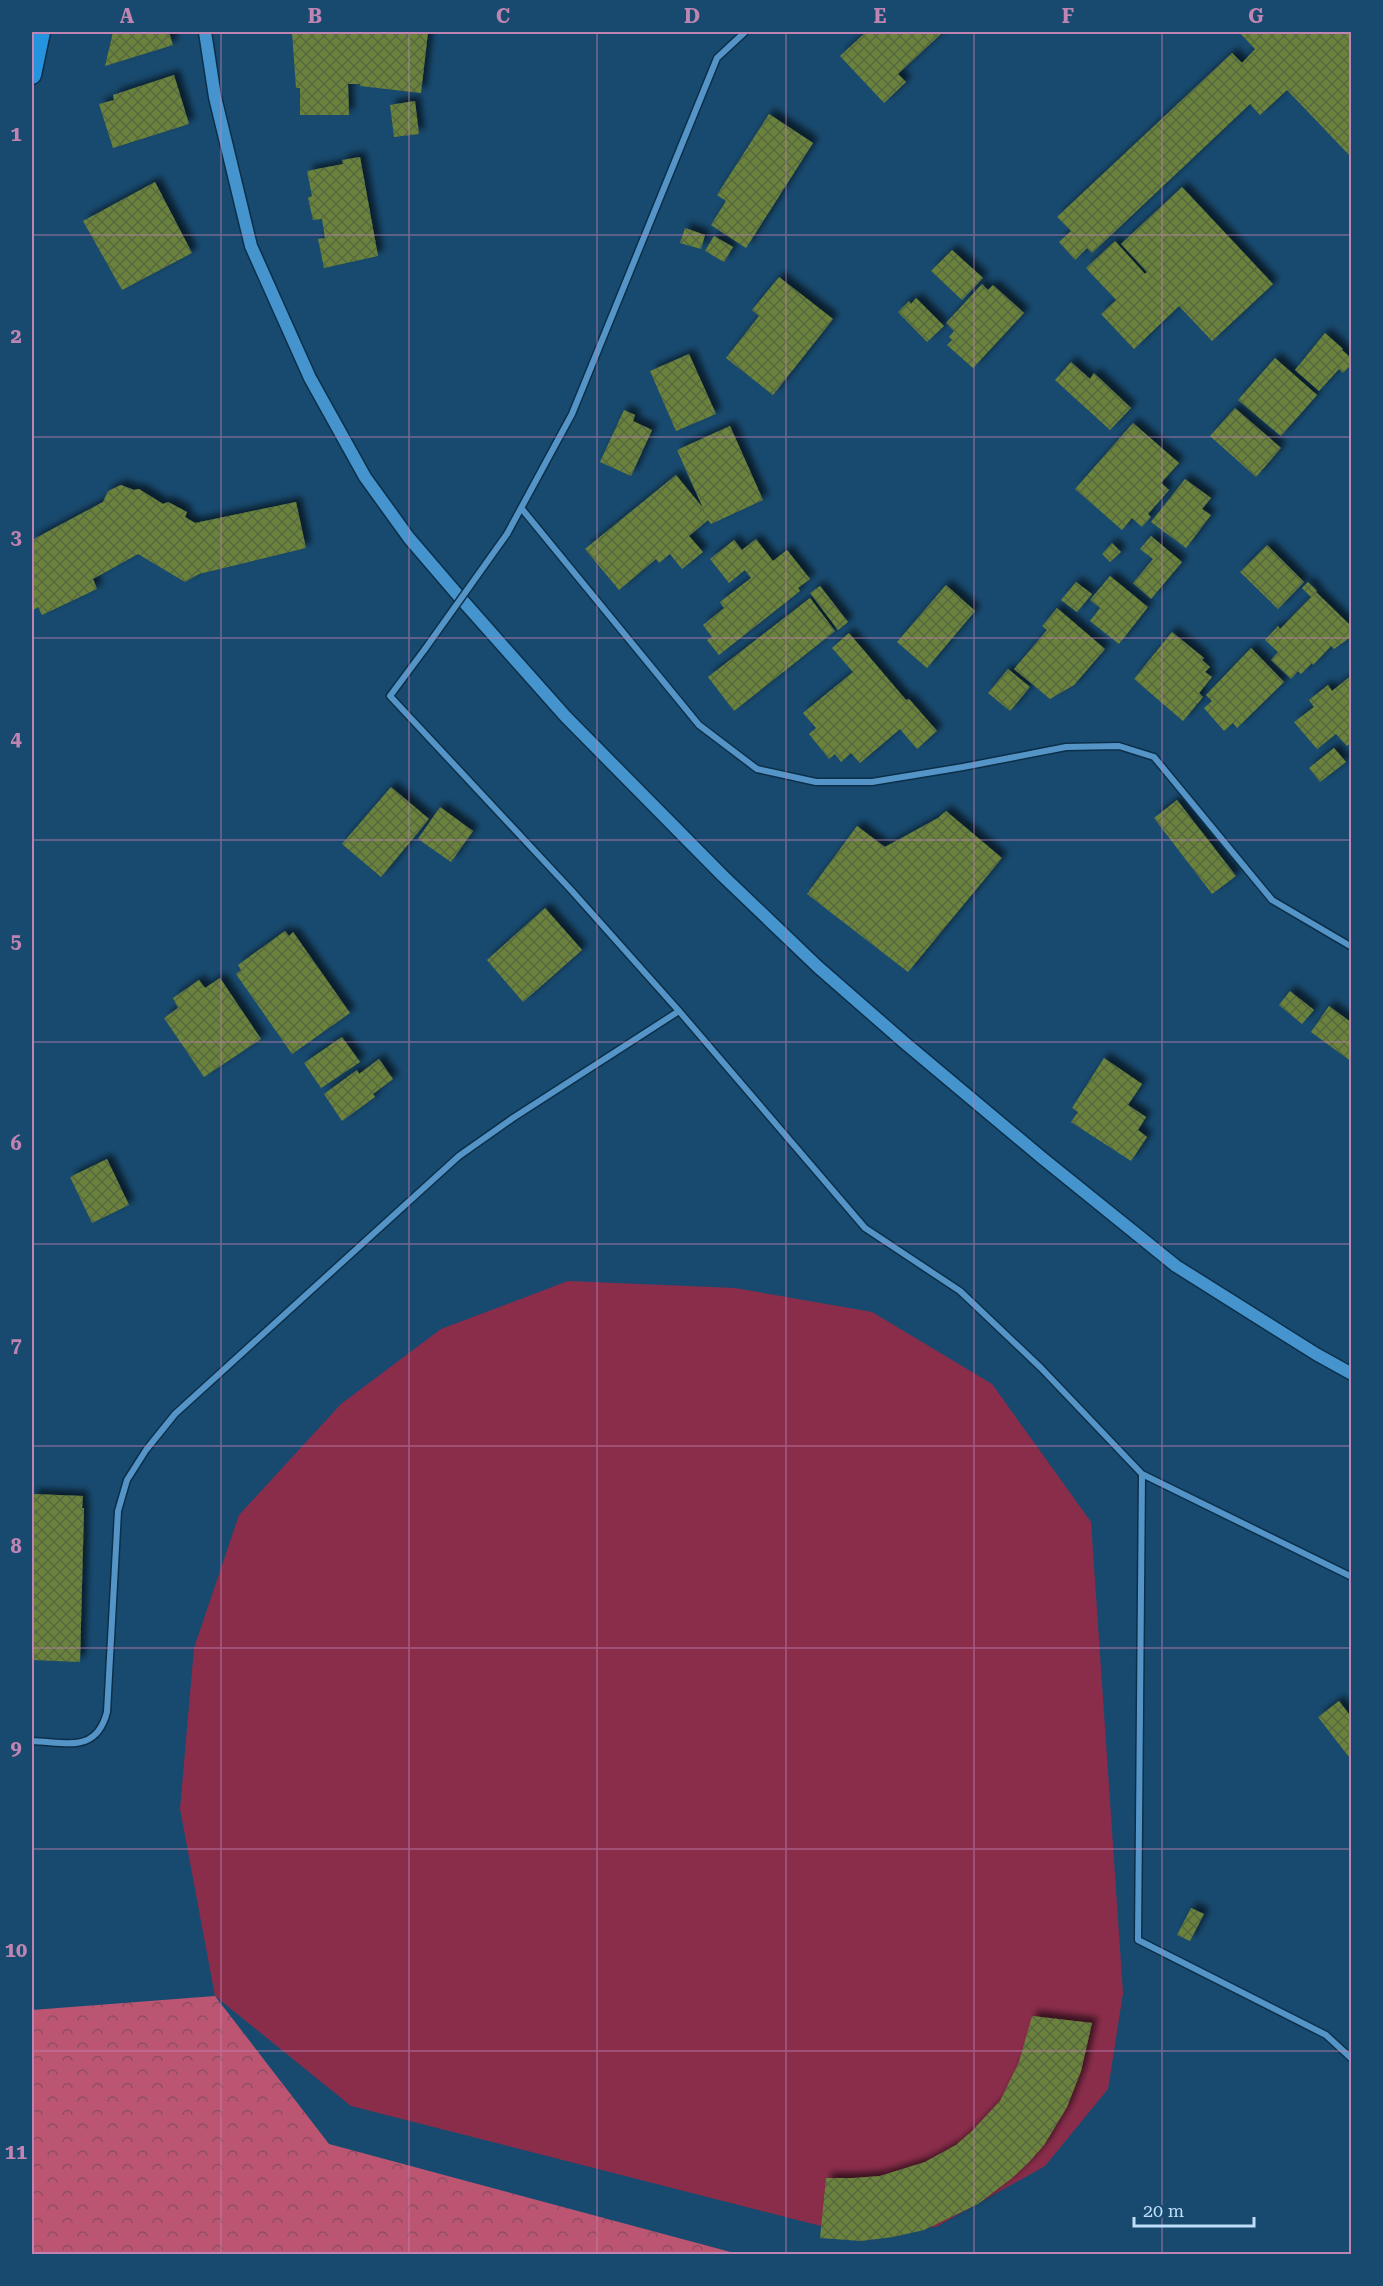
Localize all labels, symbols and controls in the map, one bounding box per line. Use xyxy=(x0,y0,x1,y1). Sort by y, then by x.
text: A xyxy=(120,4,135,28)
text: B xyxy=(308,4,322,28)
text: C xyxy=(496,4,510,28)
text: D xyxy=(684,4,700,28)
text: E xyxy=(874,4,887,28)
text: F xyxy=(1062,4,1074,28)
text: G xyxy=(1248,4,1264,28)
text: 1 xyxy=(10,122,22,146)
text: 2 xyxy=(10,324,22,348)
text: 3 xyxy=(10,525,22,549)
text: 4 xyxy=(10,727,22,751)
text: 5 xyxy=(10,929,22,953)
text: 6 xyxy=(10,1131,22,1155)
text: 7 xyxy=(10,1333,22,1357)
text: 8 xyxy=(10,1534,22,1558)
text: 9 xyxy=(10,1736,22,1760)
text: 10 xyxy=(5,1938,27,1962)
text: 11 xyxy=(5,2140,27,2164)
scale bar xyxy=(1134,2190,1254,2228)
text: 20 m xyxy=(1143,2200,1184,2221)

